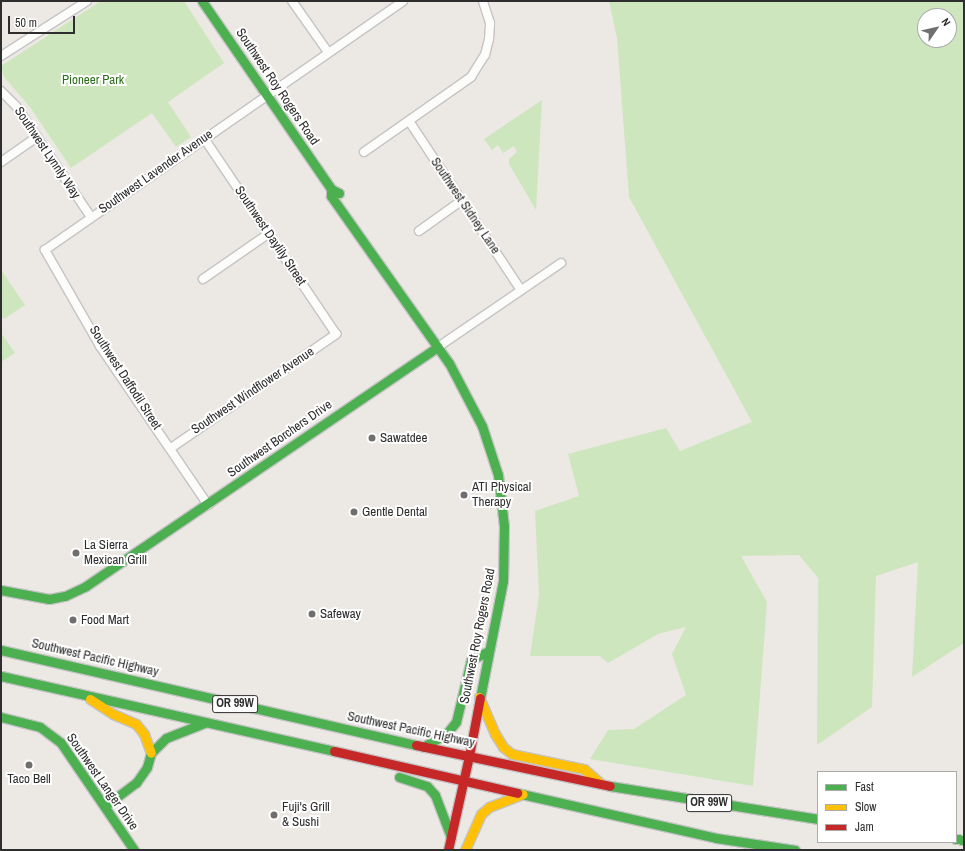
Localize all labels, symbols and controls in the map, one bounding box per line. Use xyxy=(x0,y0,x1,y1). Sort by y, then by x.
scale bar xyxy=(10,8,77,34)
north arrow xyxy=(917,8,957,48)
text: 50 m xyxy=(15,15,37,31)
text: N xyxy=(938,15,954,28)
street label: Southwest Roy Rogers Road xyxy=(232,26,322,148)
park label: Pioneer Park xyxy=(62,72,124,88)
street label: Southwest Lynnly Way xyxy=(11,104,83,202)
street label: Southwest Lavender Avenue xyxy=(96,127,216,217)
street label: Southwest Sidney Lane xyxy=(427,155,503,257)
street label: Southwest Daylily Street xyxy=(231,184,309,288)
street label: Southwest Daffodil Street xyxy=(86,323,164,433)
street label: Southwest Windflower Avenue xyxy=(189,344,317,438)
street label: Southwest Borchers Drive xyxy=(225,397,335,481)
place label: Sawatdee xyxy=(380,430,427,446)
marker: Sawatdee xyxy=(367,433,377,443)
place label: ATI Physical Therapy xyxy=(472,480,531,511)
marker: ATI Physical Therapy xyxy=(459,490,469,500)
place label: Gentle Dental xyxy=(362,504,427,520)
marker: Gentle Dental xyxy=(349,507,359,517)
place label: La Sierra Mexican Grill xyxy=(84,538,147,569)
marker: La Sierra Mexican Grill xyxy=(71,548,81,558)
street label: Southwest Roy Rogers Road xyxy=(457,567,499,705)
place label: Safeway xyxy=(320,606,361,622)
marker: Safeway xyxy=(307,609,317,619)
place label: Food Mart xyxy=(81,612,129,628)
marker: Food Mart xyxy=(68,615,78,625)
street label: Southwest Pacific Highway xyxy=(30,636,160,680)
road number: OR 99W xyxy=(212,694,258,714)
street label: Southwest Pacific Highway xyxy=(346,709,476,751)
street label: Southwest Langer Drive xyxy=(63,731,141,833)
marker: Taco Bell xyxy=(24,760,34,770)
place label: Taco Bell xyxy=(7,771,51,787)
legend xyxy=(817,771,957,843)
text: Fast xyxy=(855,779,874,795)
road number: OR 99W xyxy=(686,793,732,813)
text: Slow xyxy=(855,799,876,815)
place label: Fuji's Grill & Sushi xyxy=(282,800,330,831)
marker: Fuji's Grill & Sushi xyxy=(269,810,279,820)
text: Jam xyxy=(855,819,874,835)

